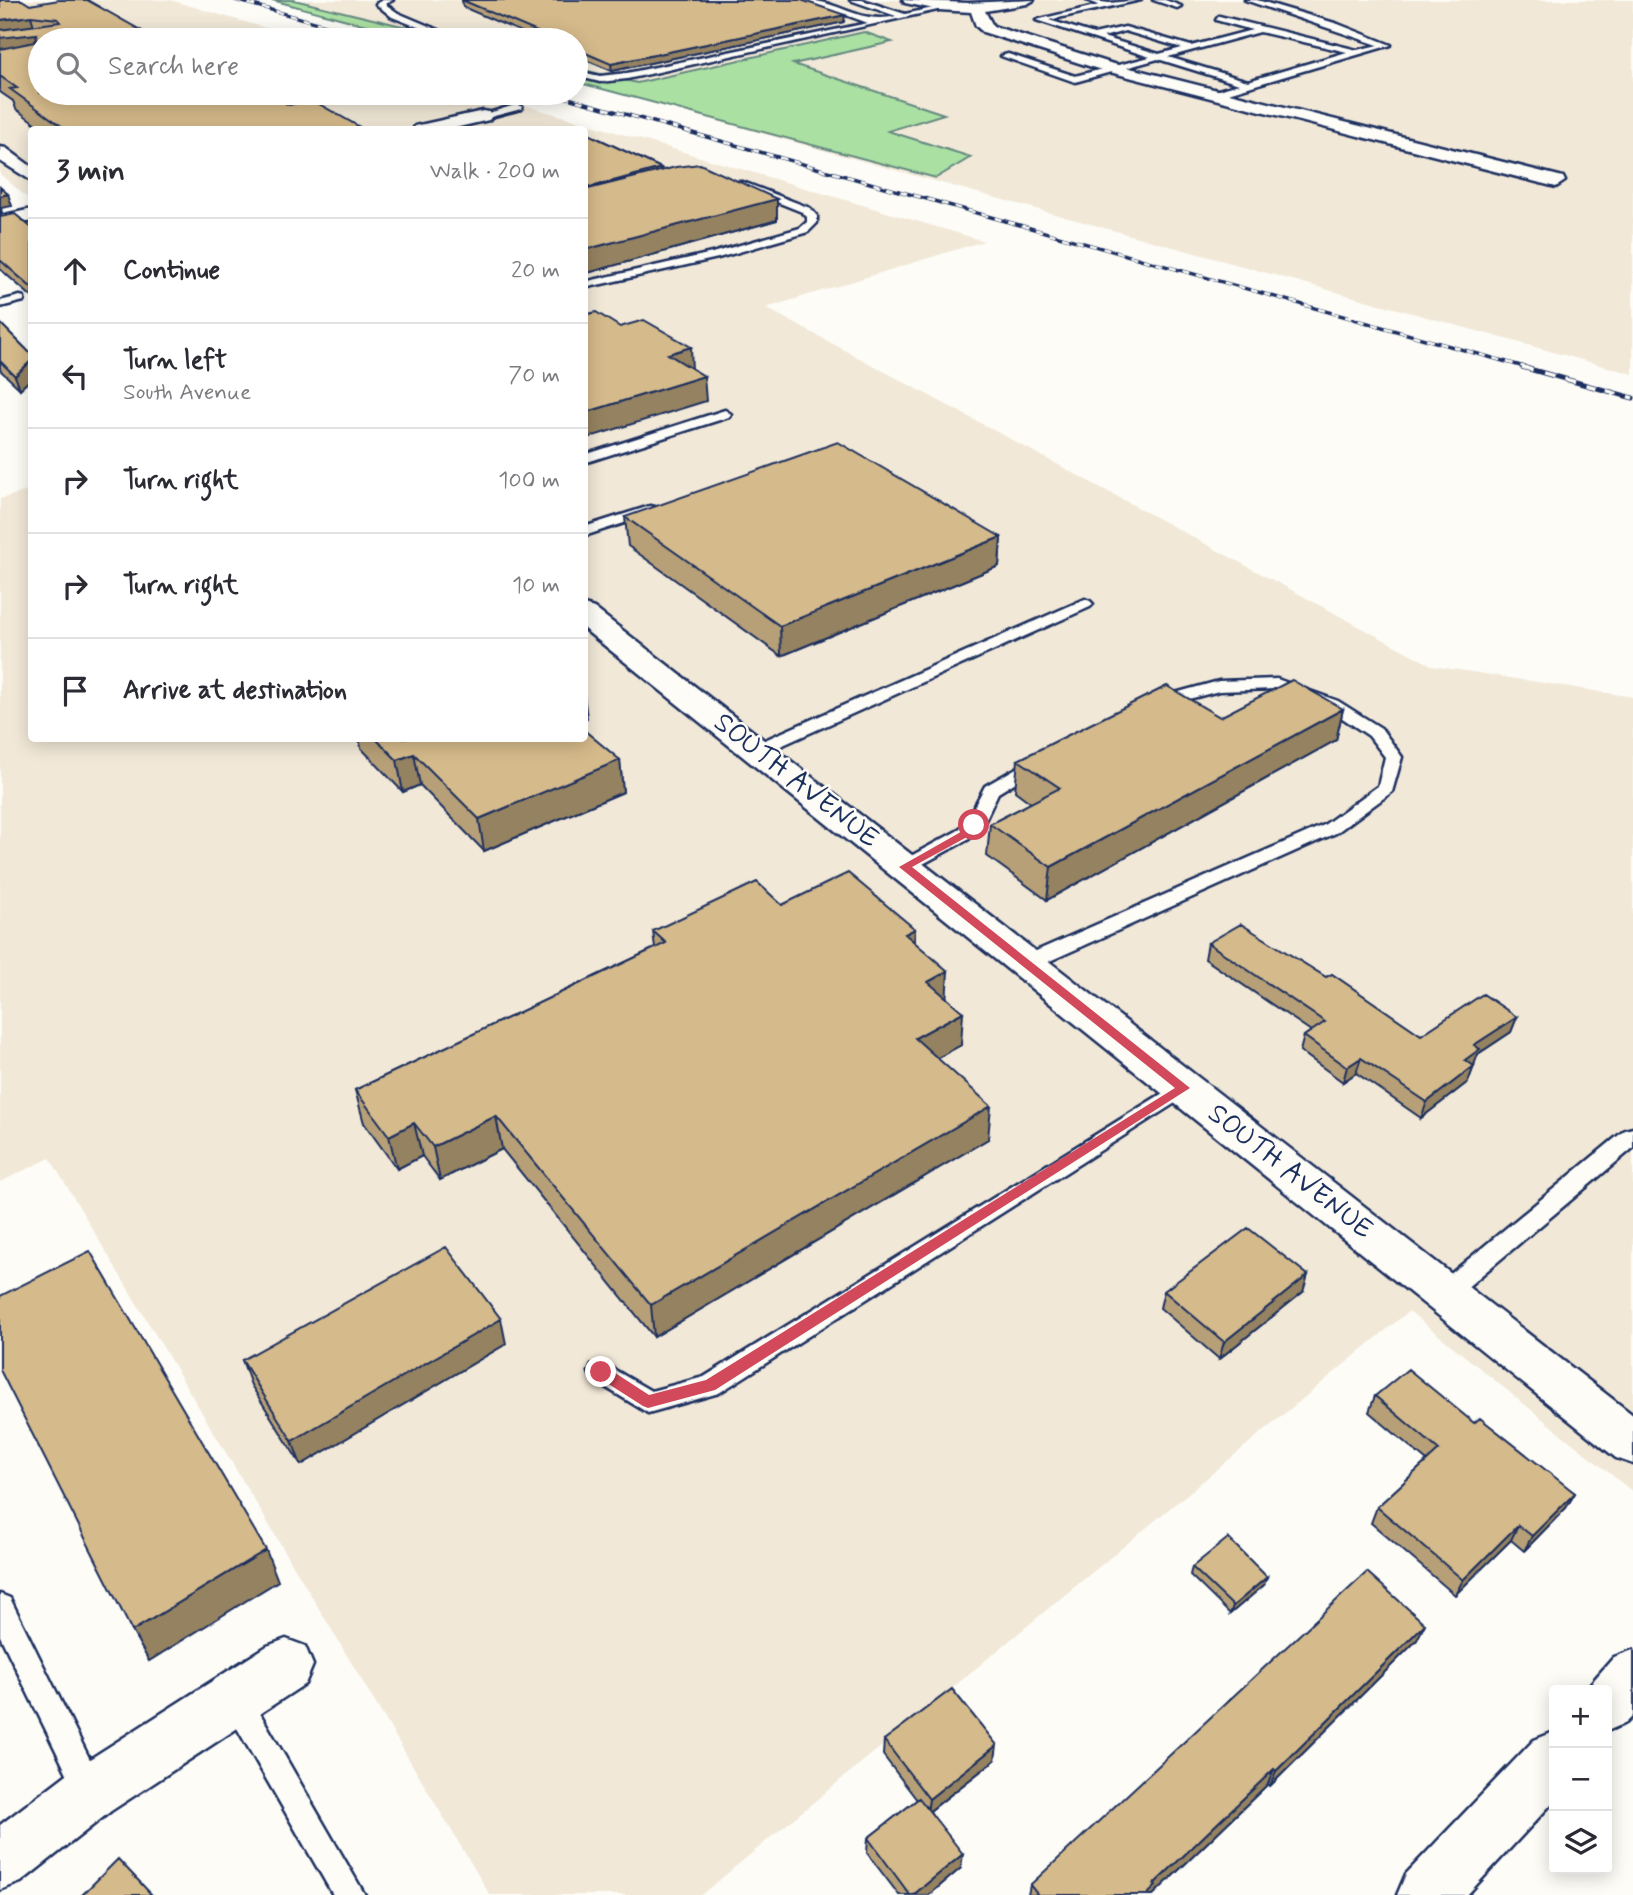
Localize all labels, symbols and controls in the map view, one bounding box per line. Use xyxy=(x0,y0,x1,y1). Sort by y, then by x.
search box xyxy=(28,28,588,105)
icon: search xyxy=(52,48,90,86)
text: Search here xyxy=(108,50,239,84)
text: 3 min xyxy=(56,152,125,191)
text: Walk · 200 m xyxy=(430,157,560,187)
icon: ahead xyxy=(56,252,94,290)
text: Continue xyxy=(123,254,220,288)
text: 20 m xyxy=(511,256,560,286)
text: Turn left xyxy=(123,344,227,378)
icon: left xyxy=(56,357,94,395)
text: 70 m xyxy=(508,361,560,391)
text: South Avenue xyxy=(123,378,251,408)
icon: right xyxy=(56,462,94,500)
text: Turn right xyxy=(123,464,239,498)
text: 100 m xyxy=(498,466,560,496)
icon: right xyxy=(56,567,94,605)
text: Turn right xyxy=(123,569,239,603)
text: 10 m xyxy=(512,571,560,601)
icon: arrive xyxy=(56,672,94,710)
text: Arrive at destination xyxy=(123,674,347,708)
street label: SOUTH AVENUE xyxy=(706,705,886,857)
route start xyxy=(958,809,989,840)
street label: SOUTH AVENUE xyxy=(1200,1096,1380,1248)
route end xyxy=(585,1356,616,1387)
map controls xyxy=(1549,1685,1612,1874)
button: + xyxy=(1549,1685,1612,1748)
button: − xyxy=(1549,1748,1612,1811)
button: layers xyxy=(1549,1811,1612,1874)

